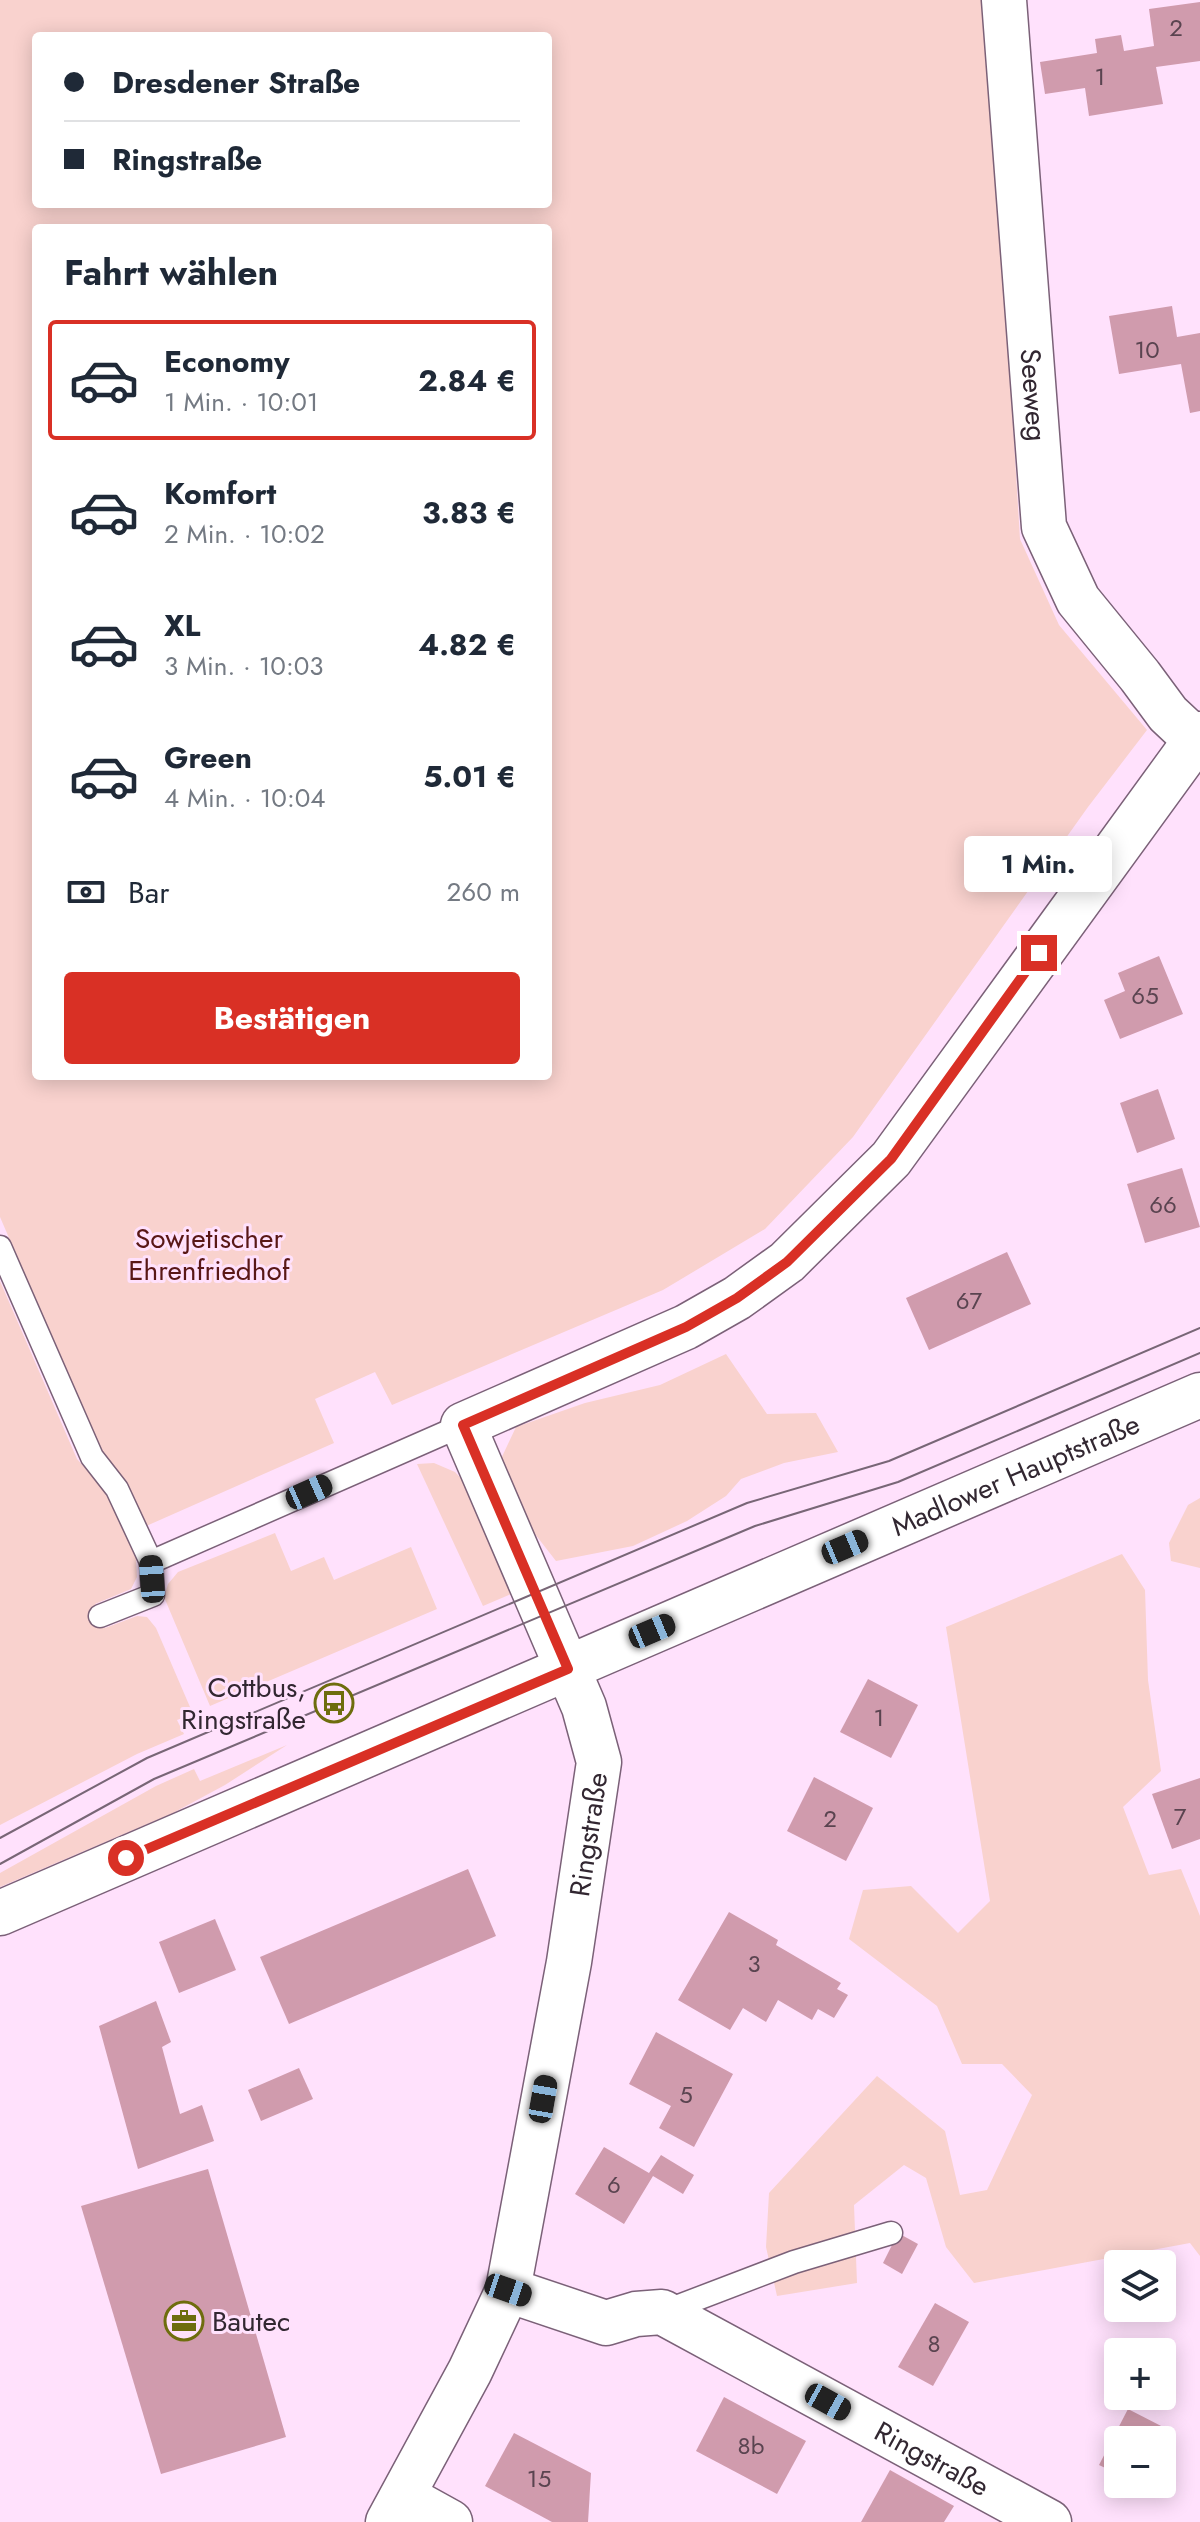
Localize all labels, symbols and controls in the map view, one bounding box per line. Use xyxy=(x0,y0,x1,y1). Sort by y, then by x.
house number: 2 xyxy=(1169,10,1183,45)
house number: 1 xyxy=(1095,59,1105,94)
text: Dresdener Straße xyxy=(112,61,360,104)
text: Ringstraße xyxy=(112,138,262,181)
text: Fahrt wählen xyxy=(64,246,278,298)
house number: 10 xyxy=(1134,332,1160,367)
text: Economy xyxy=(164,340,290,383)
icon: car xyxy=(68,344,140,416)
street label: Seeweg xyxy=(1010,347,1057,443)
text: 2.84 € xyxy=(418,359,516,402)
text: 1 Min. · 10:01 xyxy=(164,383,319,421)
text: Komfort xyxy=(164,472,276,515)
icon: car xyxy=(68,476,140,548)
text: 3.83 € xyxy=(422,491,516,534)
text: 2 Min. · 10:02 xyxy=(164,515,325,553)
text: XL xyxy=(164,604,200,647)
icon: car xyxy=(68,608,140,680)
text: 4.82 € xyxy=(418,623,516,666)
text: 3 Min. · 10:03 xyxy=(164,647,324,685)
text: Green xyxy=(164,736,252,779)
icon: car xyxy=(68,740,140,812)
text: 5.01 € xyxy=(423,755,516,798)
text: 4 Min. · 10:04 xyxy=(164,779,326,817)
callout: 1 Min. xyxy=(965,837,1113,893)
text: 1 Min. xyxy=(1001,845,1075,883)
icon: cash xyxy=(64,870,108,914)
text: Bar xyxy=(128,871,169,914)
text: 260 m xyxy=(447,873,520,911)
route end xyxy=(1021,935,1057,971)
button: Bestätigen xyxy=(64,972,520,1064)
house number: 65 xyxy=(1131,978,1159,1013)
house number: 66 xyxy=(1149,1187,1177,1222)
park label: Sowjetischer Ehrenfriedhof xyxy=(128,1218,291,1291)
house number: 67 xyxy=(956,1283,983,1318)
street label: Madlower Hauptstraße xyxy=(885,1403,1146,1547)
car xyxy=(282,1471,336,1513)
car xyxy=(818,1527,872,1567)
car xyxy=(138,1554,166,1604)
car xyxy=(625,1611,679,1651)
place label: Cottbus, Ringstraße xyxy=(181,1667,306,1740)
bus stop icon: Cottbus, Ringstraße xyxy=(313,1682,355,1724)
house number: 1 xyxy=(874,1700,884,1735)
street label: Ringstraße xyxy=(559,1770,618,1899)
house number: 7 xyxy=(1174,1799,1187,1834)
house number: 2 xyxy=(823,1801,837,1836)
route start xyxy=(108,1840,144,1876)
house number: 3 xyxy=(747,1946,761,1981)
car xyxy=(527,2073,559,2125)
house number: 5 xyxy=(679,2077,693,2112)
house number: 6 xyxy=(607,2167,621,2202)
map controls xyxy=(1104,2250,1176,2498)
button: layers xyxy=(1104,2250,1176,2322)
car xyxy=(481,2271,535,2309)
office icon: Bautec xyxy=(163,2300,205,2342)
place label: Bautec xyxy=(212,2301,290,2342)
house number: 8 xyxy=(927,2326,941,2361)
button: + xyxy=(1104,2338,1176,2410)
car xyxy=(801,2380,855,2424)
street label: Ringstraße xyxy=(867,2411,996,2507)
button: − xyxy=(1104,2426,1176,2498)
house number: 8b xyxy=(738,2428,764,2463)
house number: 15 xyxy=(527,2461,551,2496)

